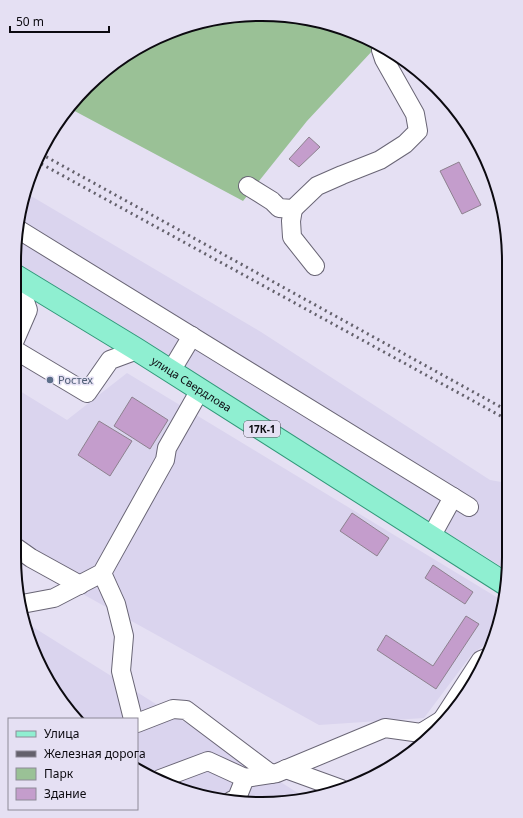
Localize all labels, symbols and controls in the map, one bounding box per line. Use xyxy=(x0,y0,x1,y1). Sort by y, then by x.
scale bar xyxy=(10,8,109,34)
text: 50 m xyxy=(16,13,44,30)
street label: улица Свердлова xyxy=(149,353,235,415)
place label: Ростех xyxy=(58,372,93,387)
marker: Ростех xyxy=(45,375,55,385)
road number: 17К-1 xyxy=(244,421,280,437)
legend xyxy=(8,718,138,810)
text: Улица xyxy=(44,725,79,742)
text: Железная дорога xyxy=(44,745,146,762)
text: Парк xyxy=(44,765,74,782)
text: Здание xyxy=(44,785,87,802)

